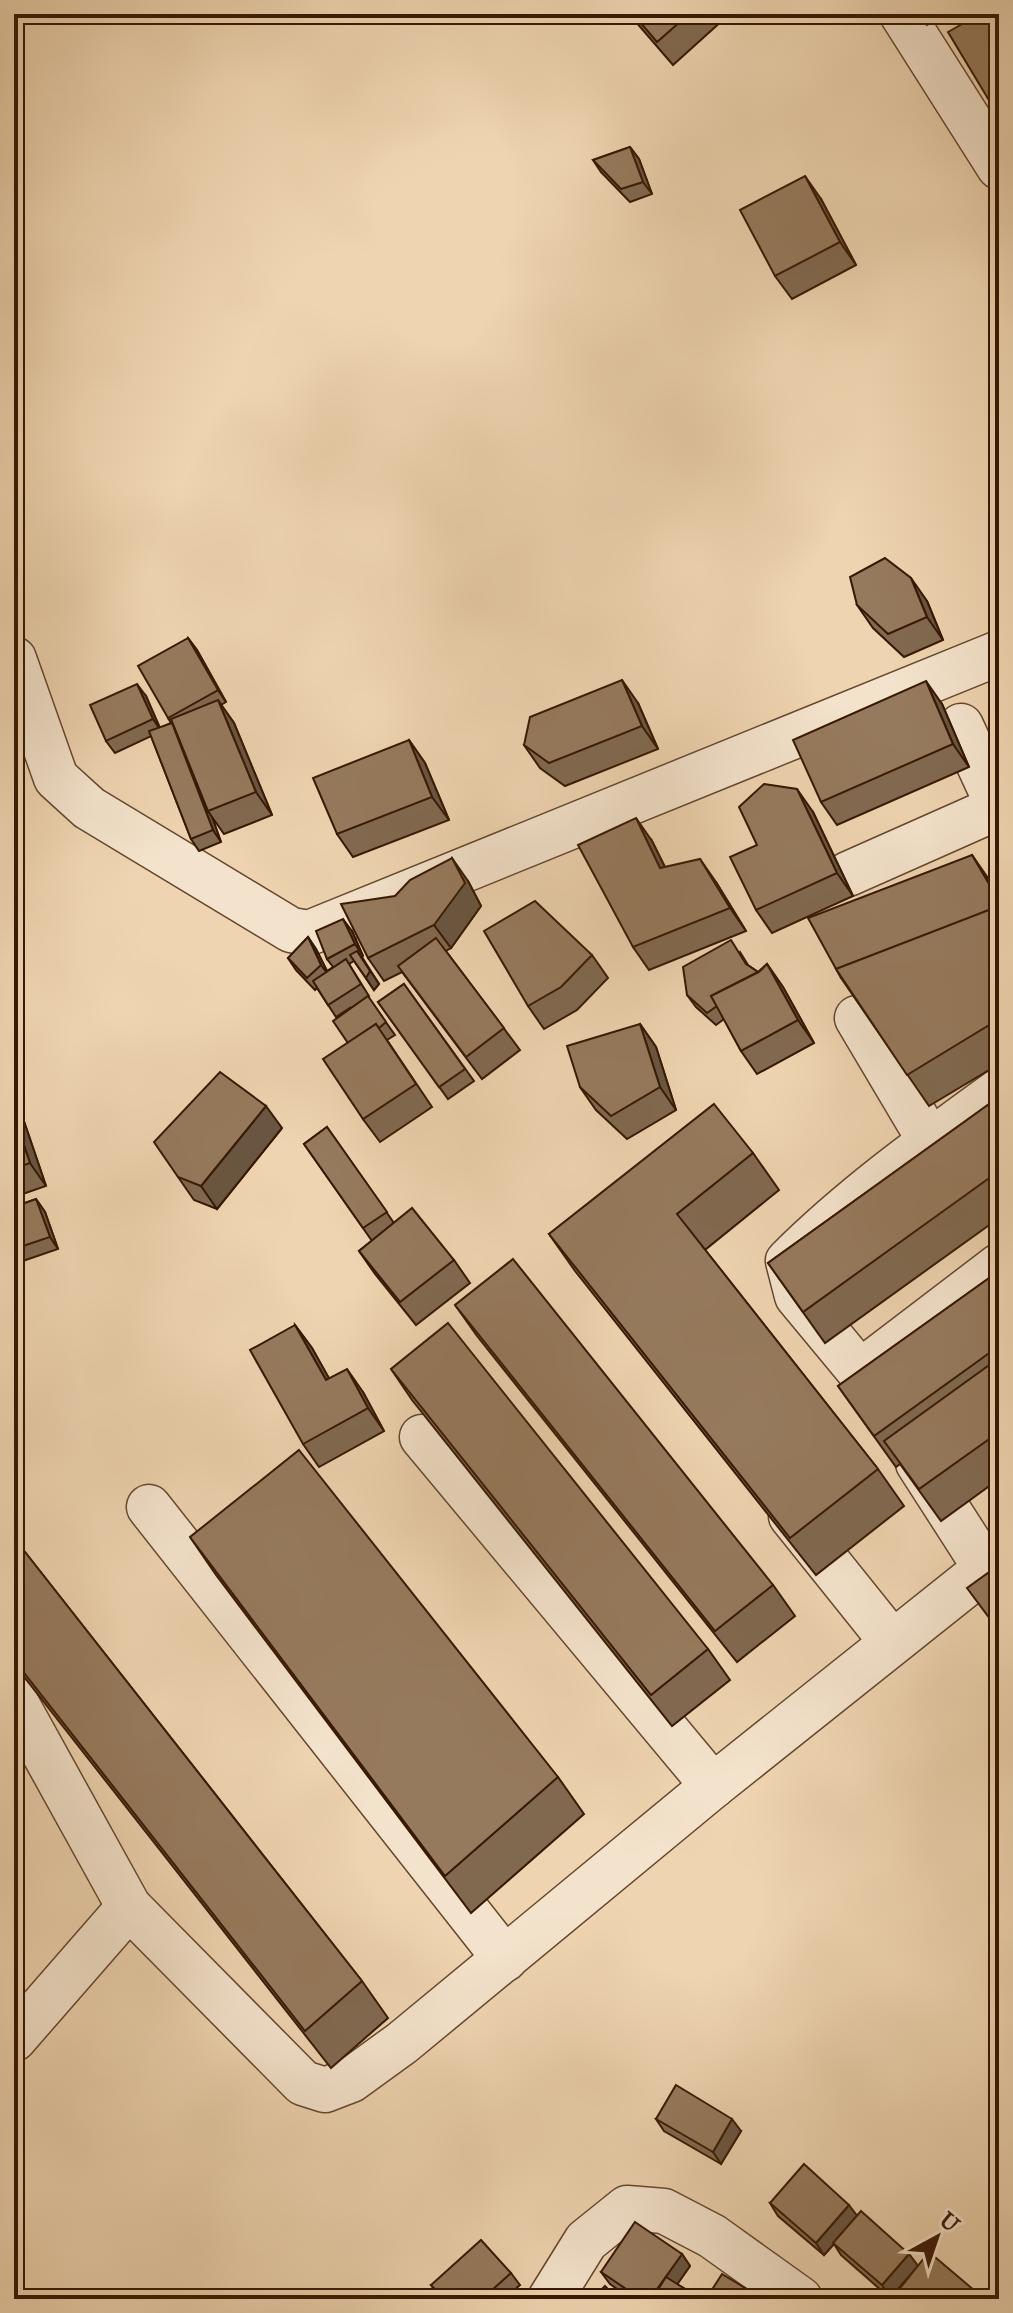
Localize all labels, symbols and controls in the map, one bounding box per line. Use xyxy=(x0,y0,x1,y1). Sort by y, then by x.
north arrow xyxy=(897,2197,977,2277)
text: U xyxy=(934,2206,965,2238)

